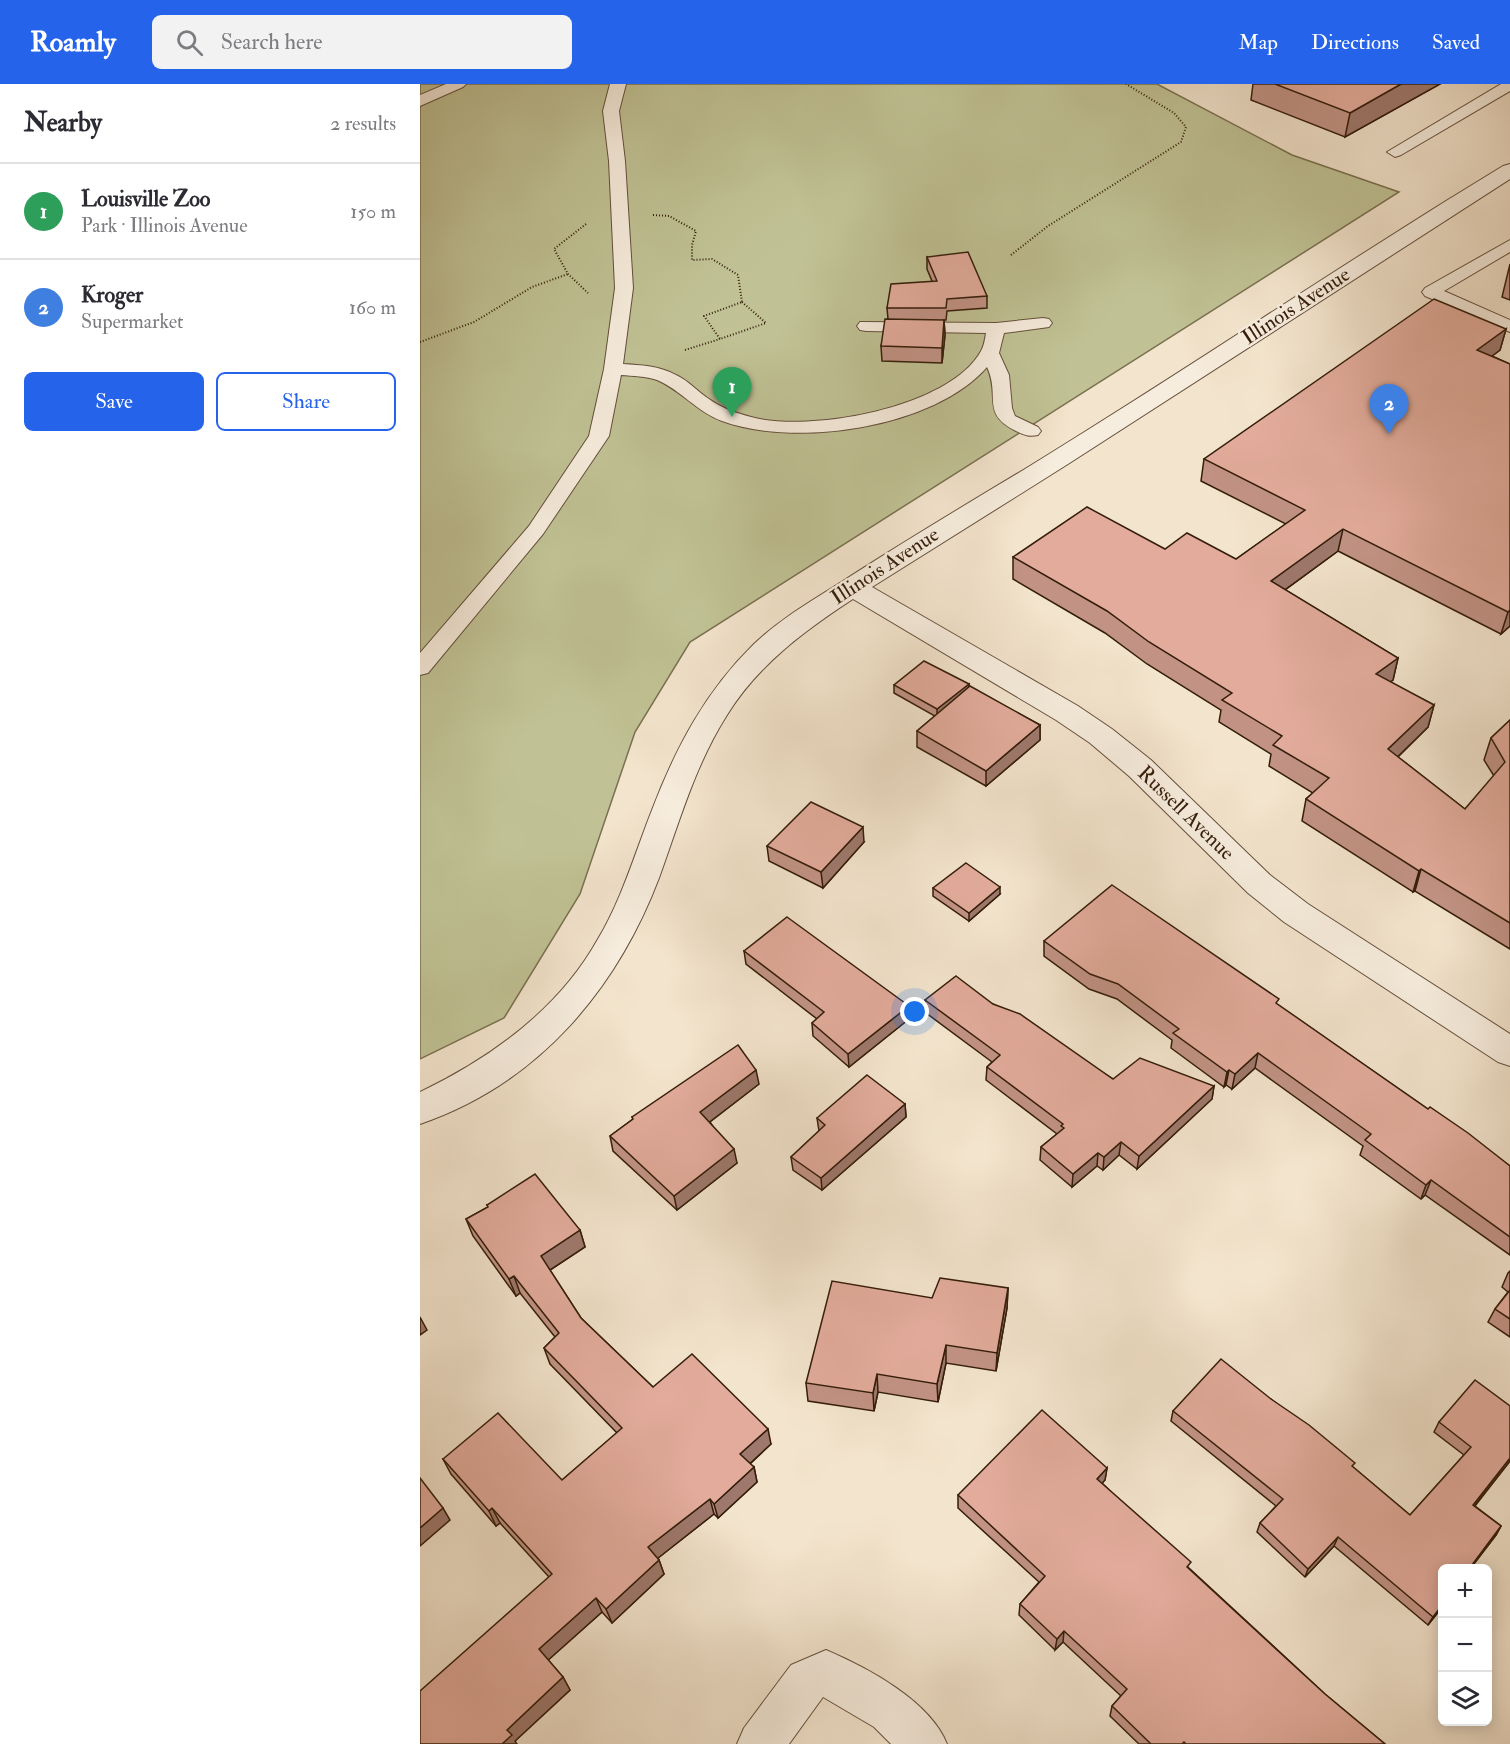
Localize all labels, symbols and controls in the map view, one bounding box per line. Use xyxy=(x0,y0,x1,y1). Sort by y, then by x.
search box xyxy=(152,15,572,69)
text: Roamly xyxy=(30,25,116,60)
icon: search xyxy=(173,26,206,59)
text: Search here xyxy=(221,28,323,56)
text: Map xyxy=(1238,29,1278,56)
text: Directions xyxy=(1311,29,1399,56)
text: Saved xyxy=(1432,29,1480,56)
text: Nearby xyxy=(24,107,102,139)
text: 2 results xyxy=(330,111,396,136)
text: Louisville Zoo xyxy=(81,185,210,213)
text: 1 xyxy=(40,199,47,224)
text: 150 m xyxy=(350,199,396,224)
text: Park · Illinois Avenue xyxy=(81,213,248,238)
street label: Illinois Avenue xyxy=(1237,261,1355,351)
text: Kroger xyxy=(81,281,143,309)
text: 2 xyxy=(38,295,49,320)
text: 160 m xyxy=(349,295,396,320)
text: Supermarket xyxy=(81,309,184,334)
pin: 1 xyxy=(712,368,752,417)
button: Save xyxy=(24,372,204,431)
button: Share xyxy=(216,372,396,431)
pin: 2 xyxy=(1370,384,1408,434)
street label: Illinois Avenue xyxy=(826,521,944,611)
street label: Russell Avenue xyxy=(1132,760,1240,866)
your location xyxy=(900,997,929,1026)
map controls xyxy=(1438,1564,1492,1726)
button: + xyxy=(1438,1564,1492,1618)
button: − xyxy=(1438,1618,1492,1672)
button: layers xyxy=(1438,1672,1492,1726)

